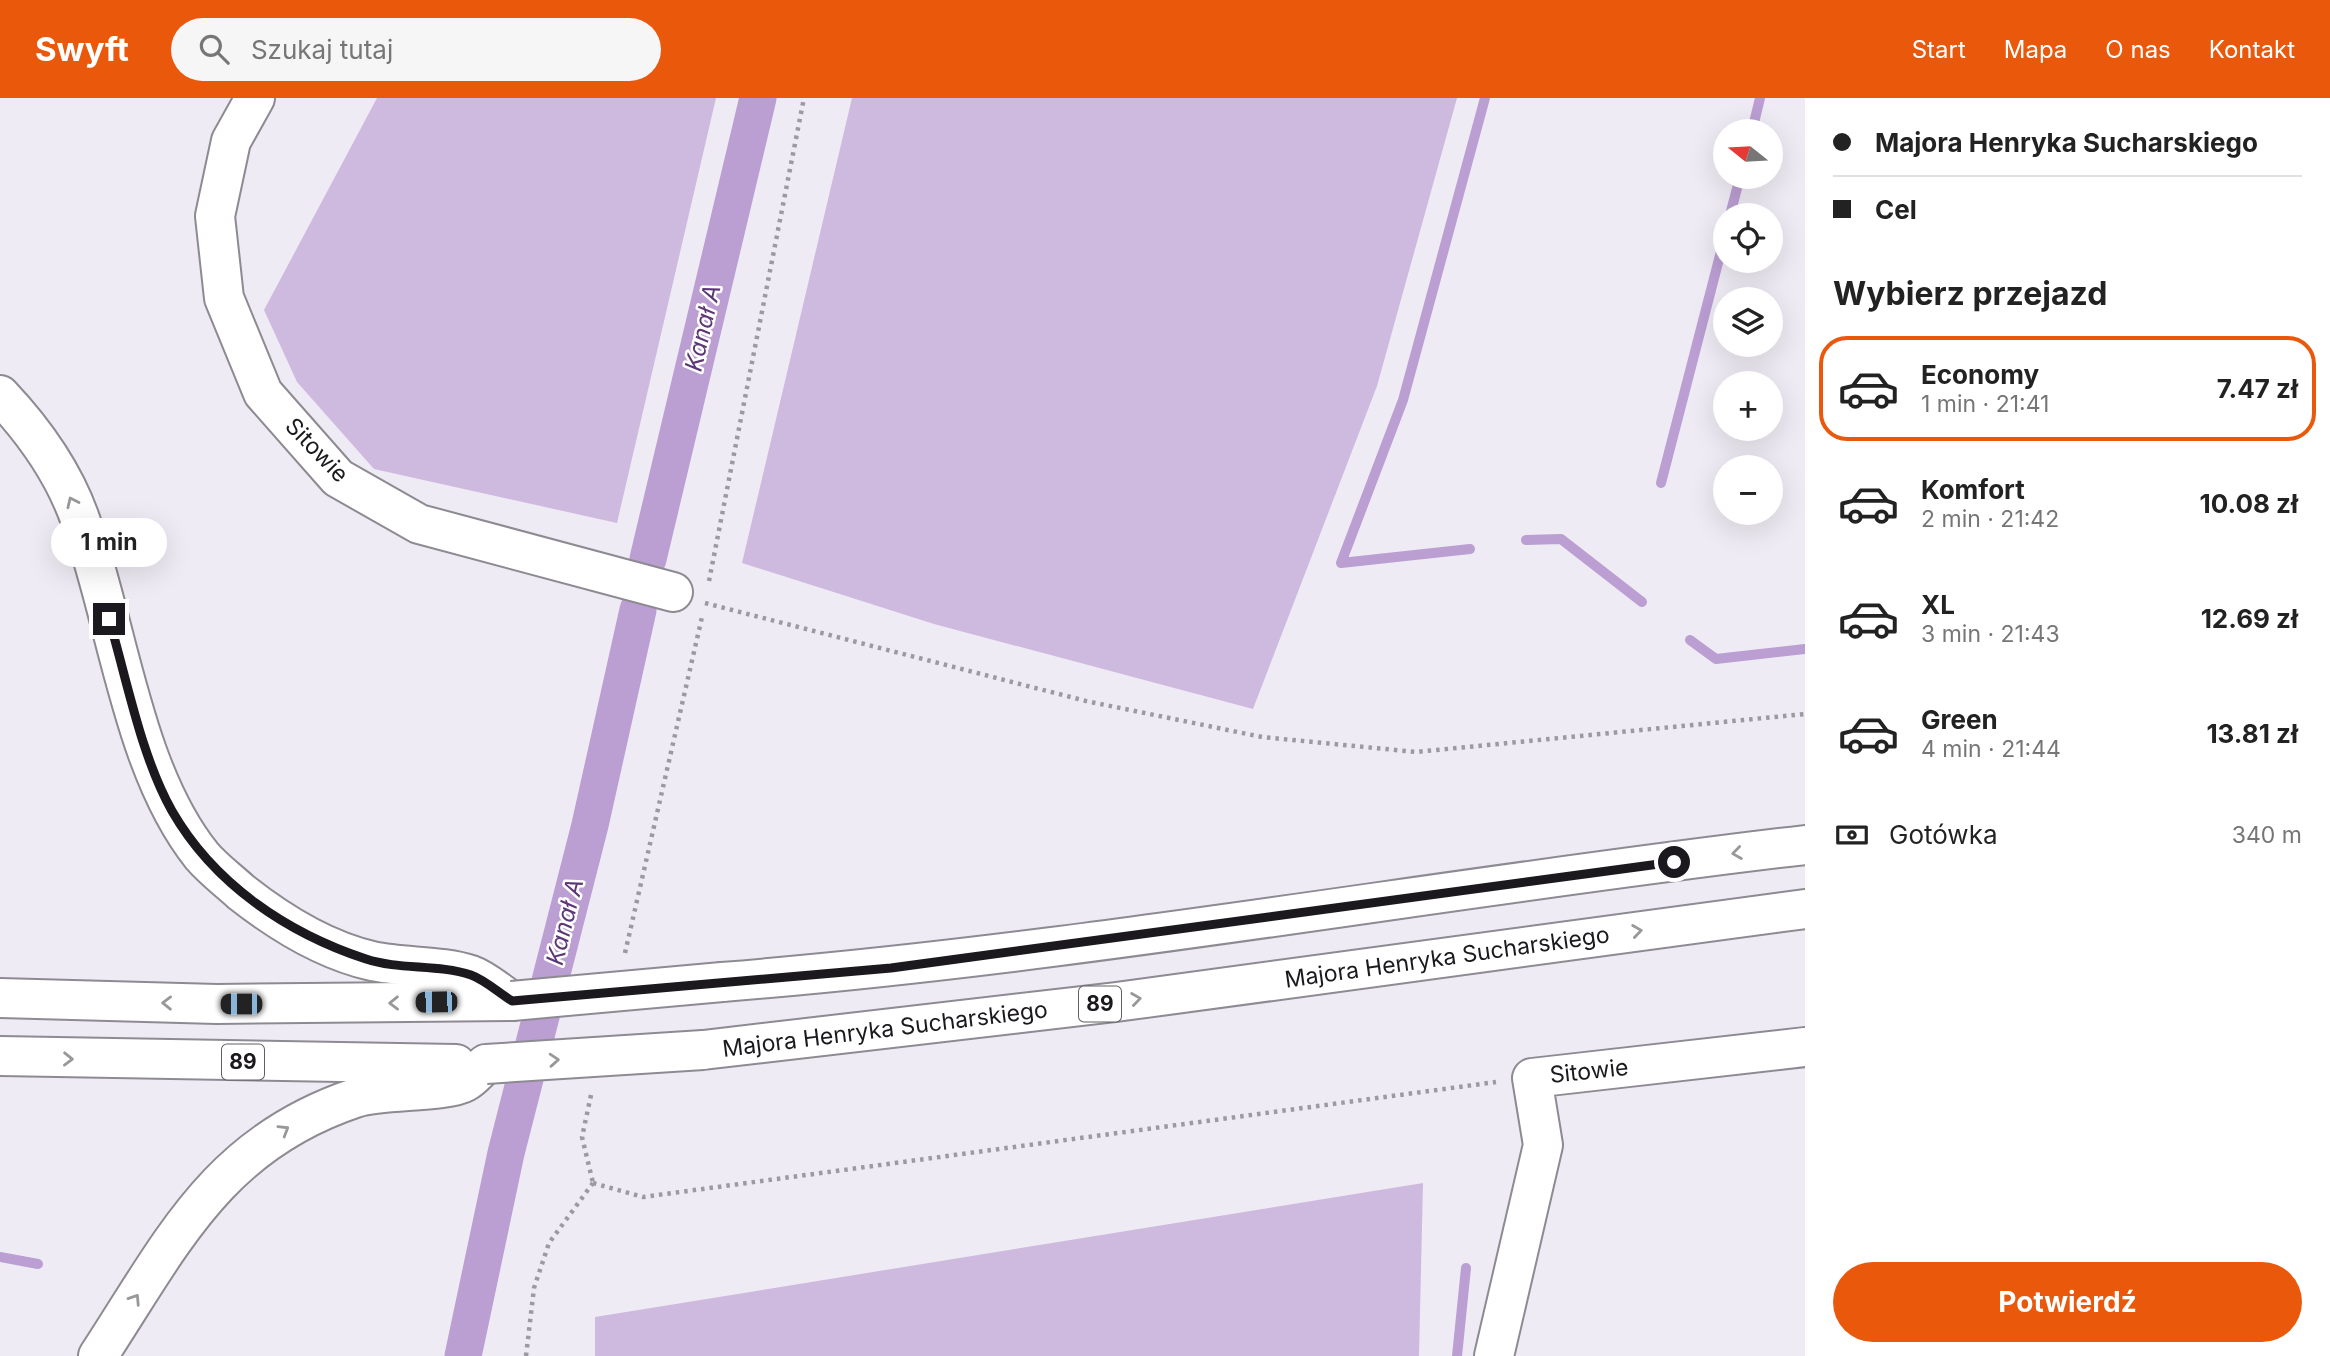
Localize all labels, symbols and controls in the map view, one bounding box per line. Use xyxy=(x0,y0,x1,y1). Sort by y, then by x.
search box xyxy=(171,18,661,81)
text: Swyft xyxy=(35,29,129,69)
icon: search xyxy=(195,30,233,68)
text: Szukaj tutaj xyxy=(251,34,393,65)
text: Start xyxy=(1912,35,1966,64)
text: Mapa xyxy=(2004,35,2067,64)
text: O nas xyxy=(2105,35,2171,64)
text: Kontakt xyxy=(2209,35,2295,64)
north arrow xyxy=(1713,119,1783,189)
map controls xyxy=(1713,119,1783,525)
text: Majora Henryka Sucharskiego xyxy=(1875,127,2258,158)
text: Cel xyxy=(1875,194,1917,225)
button: locate xyxy=(1713,203,1783,273)
text: Wybierz przejazd xyxy=(1833,274,2107,313)
water label: Kanał A xyxy=(678,282,727,374)
button: layers xyxy=(1713,287,1783,357)
icon: car xyxy=(1837,357,1900,420)
text: Economy xyxy=(1921,359,2039,390)
button: + xyxy=(1713,371,1783,441)
text: 7.47 zł xyxy=(2217,373,2298,404)
text: 1 min · 21:41 xyxy=(1921,390,2049,418)
street label: Sitowie xyxy=(280,412,354,488)
button: − xyxy=(1713,455,1783,525)
icon: car xyxy=(1837,472,1900,535)
text: Komfort xyxy=(1921,474,2025,505)
text: 10.08 zł xyxy=(2200,488,2298,519)
one-way arrow xyxy=(67,497,81,509)
text: 2 min · 21:42 xyxy=(1921,505,2059,533)
callout: 1 min xyxy=(51,518,167,566)
text: 1 min xyxy=(81,528,137,556)
icon: car xyxy=(1837,587,1900,650)
text: XL xyxy=(1921,589,1955,620)
route end xyxy=(93,603,125,635)
text: 12.69 zł xyxy=(2201,603,2298,634)
text: 3 min · 21:43 xyxy=(1921,620,2060,648)
icon: car xyxy=(1837,702,1900,765)
text: Green xyxy=(1921,704,1998,735)
text: 13.81 zł xyxy=(2206,718,2298,749)
text: 4 min · 21:44 xyxy=(1921,735,2061,763)
icon: cash xyxy=(1833,816,1871,854)
text: Gotówka xyxy=(1889,819,1998,850)
text: 340 m xyxy=(2232,821,2302,849)
one-way arrow xyxy=(1731,845,1743,860)
route start xyxy=(1658,846,1690,878)
water label: Kanał A xyxy=(540,876,589,968)
street label: Majora Henryka Sucharskiego xyxy=(1283,920,1611,994)
one-way arrow xyxy=(1631,923,1643,938)
road number: 89 xyxy=(1079,986,1121,1021)
car xyxy=(415,991,458,1013)
one-way arrow xyxy=(1130,992,1142,1007)
car xyxy=(221,994,263,1015)
one-way arrow xyxy=(389,995,399,1011)
street label: Majora Henryka Sucharskiego xyxy=(721,995,1049,1063)
one-way arrow xyxy=(161,996,172,1011)
road number: 89 xyxy=(222,1044,264,1080)
one-way arrow xyxy=(63,1051,74,1066)
one-way arrow xyxy=(548,1052,559,1067)
street label: Sitowie xyxy=(1548,1053,1630,1089)
one-way arrow xyxy=(276,1125,289,1138)
button: Potwierdź xyxy=(1833,1262,2302,1342)
one-way arrow xyxy=(127,1294,139,1307)

